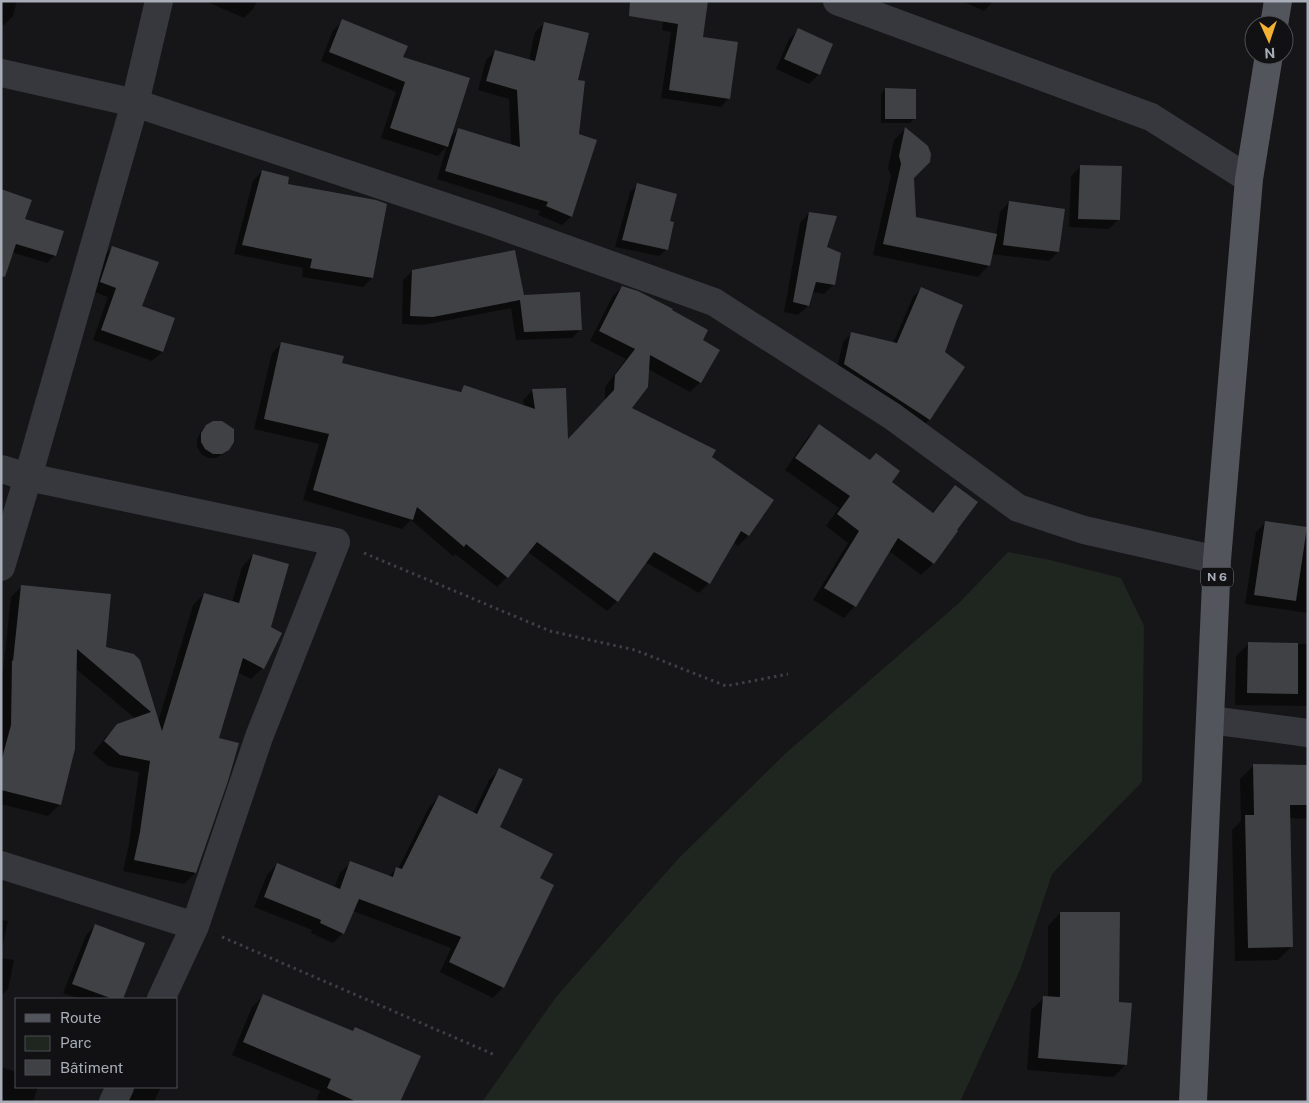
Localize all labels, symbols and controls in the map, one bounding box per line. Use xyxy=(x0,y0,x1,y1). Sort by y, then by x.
north arrow xyxy=(1244,15,1294,65)
text: N xyxy=(1264,45,1276,61)
road number: N 6 xyxy=(1201,568,1233,586)
legend xyxy=(15,998,178,1088)
text: Route xyxy=(60,1009,101,1026)
text: Parc xyxy=(60,1034,92,1051)
text: Bâtiment xyxy=(60,1059,123,1076)

